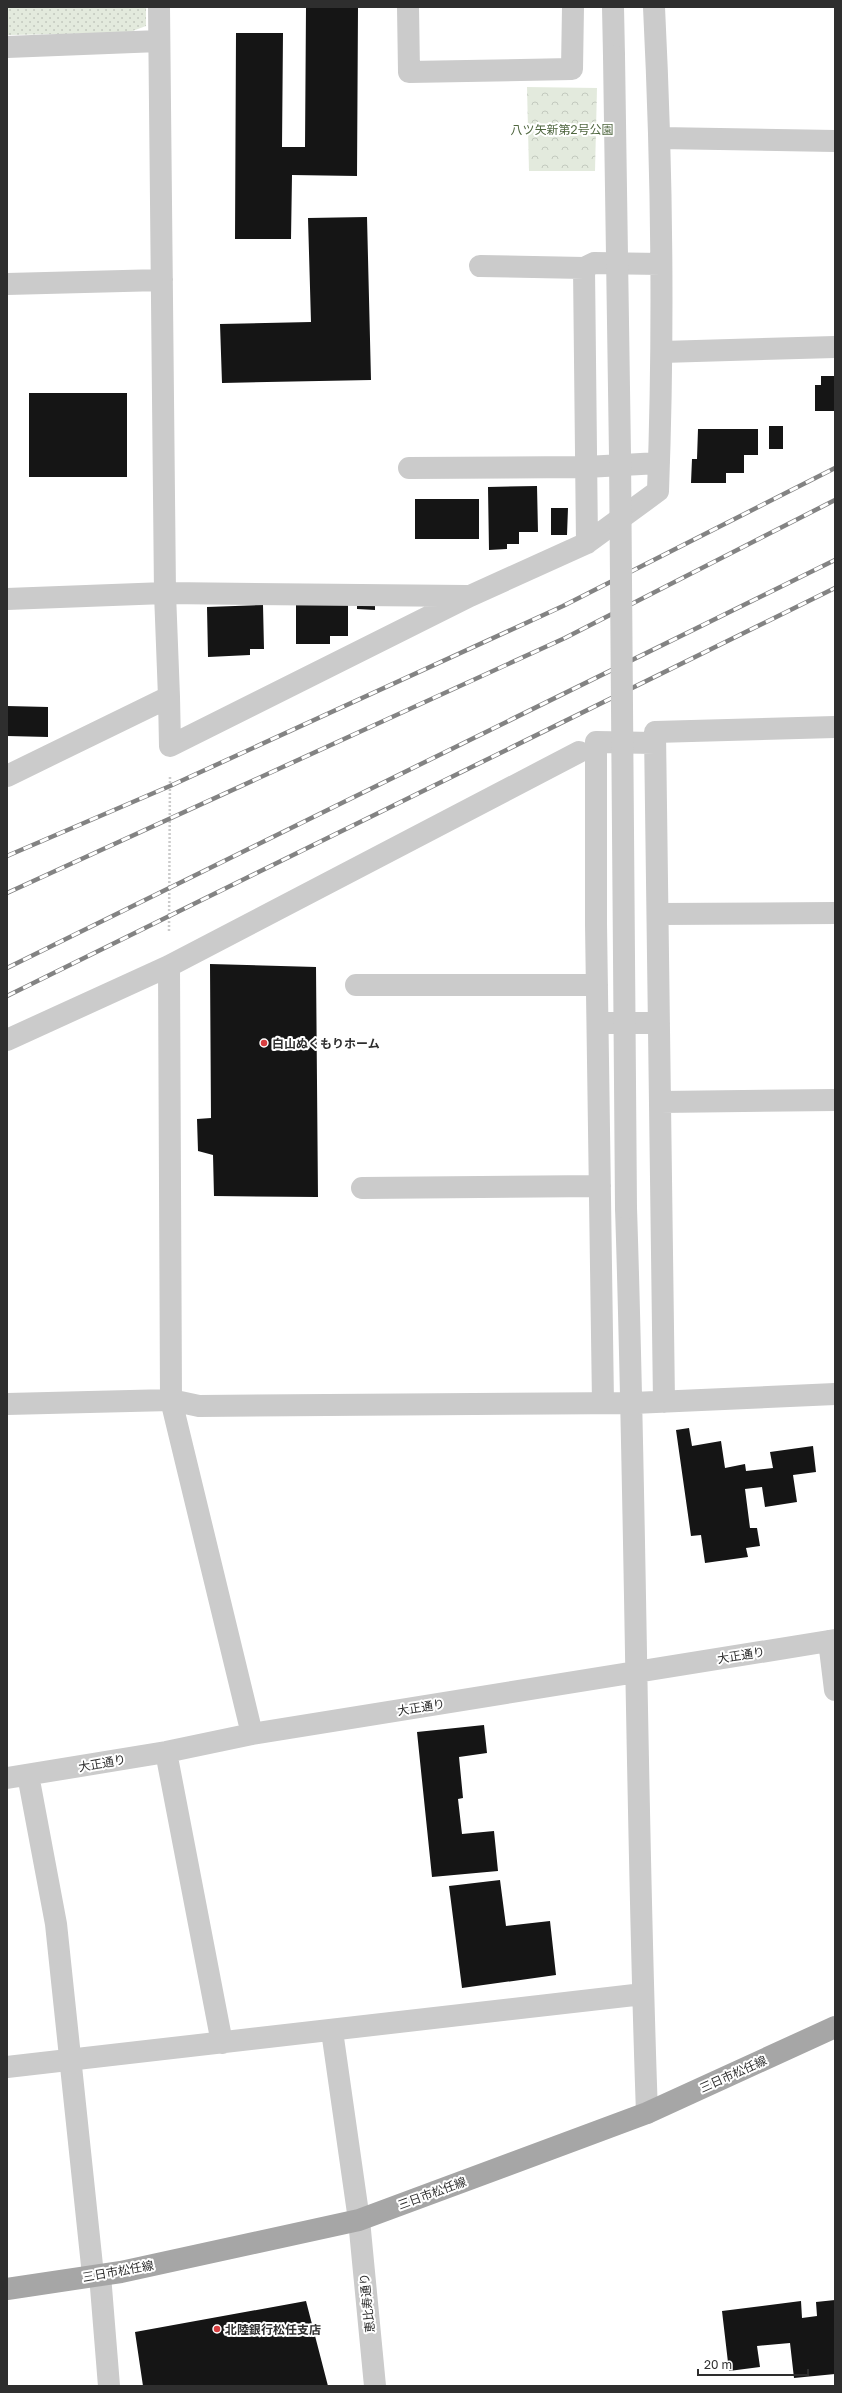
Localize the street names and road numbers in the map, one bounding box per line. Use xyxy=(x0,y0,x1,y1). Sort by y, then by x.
street label: 大正通り xyxy=(716,1644,766,1666)
street label: 大正通り xyxy=(396,1696,446,1718)
street label: 大正通り xyxy=(77,1751,127,1775)
street label: 三日市松任線 xyxy=(697,2053,769,2095)
street label: 三日市松任線 xyxy=(396,2174,468,2212)
street label: 三日市松任線 xyxy=(81,2257,155,2285)
street label: 恵比寿通り xyxy=(356,2272,378,2334)

